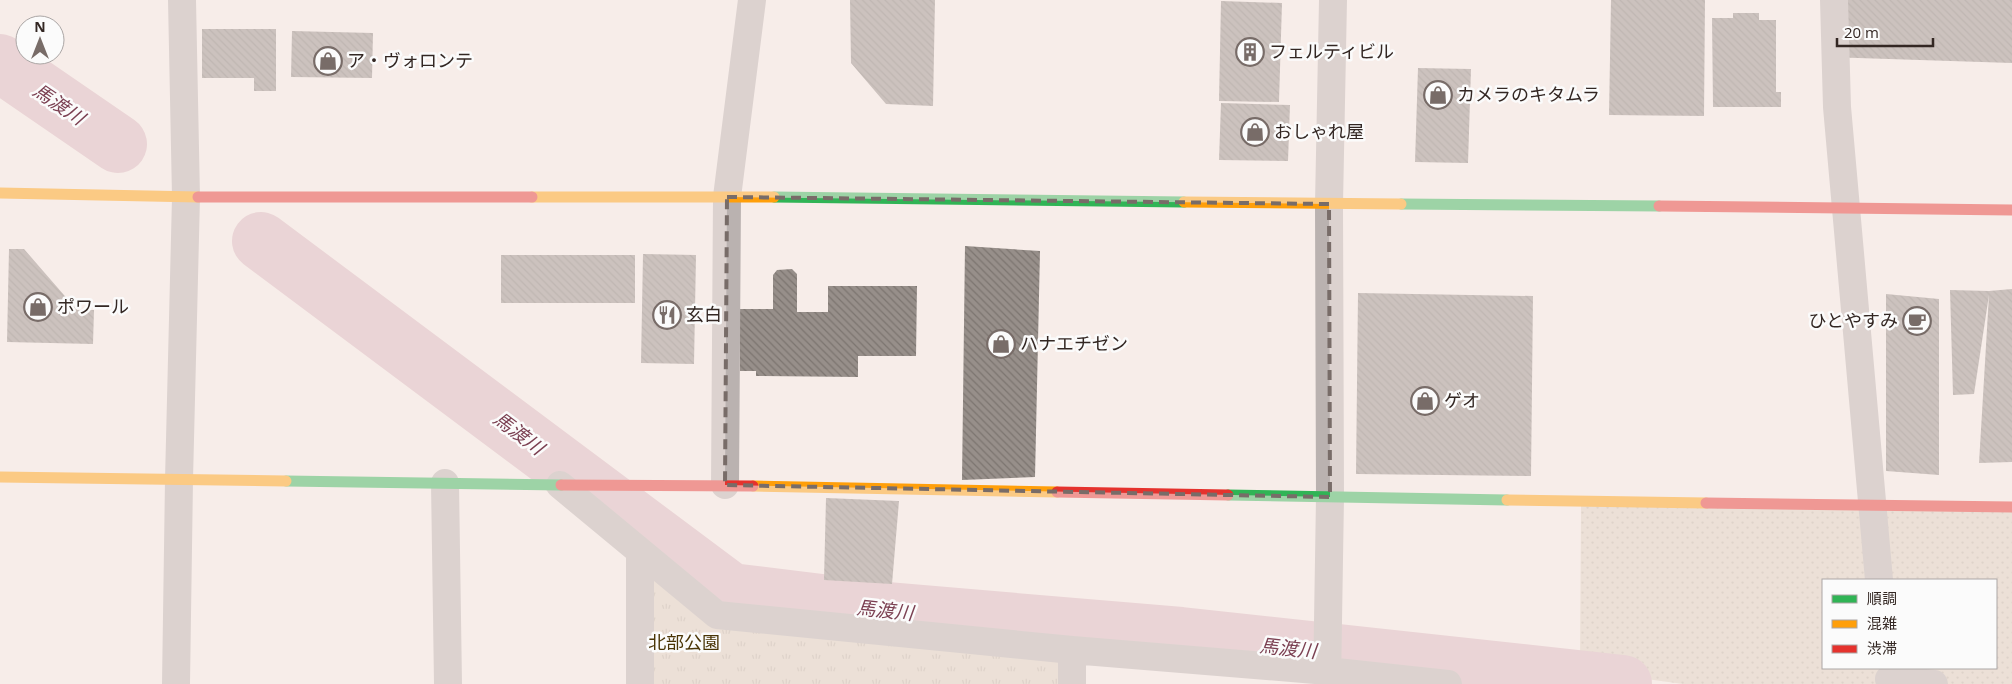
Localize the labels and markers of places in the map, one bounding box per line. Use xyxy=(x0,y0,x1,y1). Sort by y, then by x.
building icon: フェルティビル xyxy=(1235,37,1265,67)
place label: フェルティビル xyxy=(1269,39,1394,63)
shop icon: ア・ヴォロンテ xyxy=(313,46,343,76)
place label: ア・ヴォロンテ xyxy=(347,48,473,72)
shop icon: カメラのキタムラ xyxy=(1423,80,1453,110)
place label: カメラのキタムラ xyxy=(1457,82,1600,106)
shop icon: おしゃれ屋 xyxy=(1240,117,1270,147)
place label: おしゃれ屋 xyxy=(1274,119,1364,143)
shop icon: ポワール xyxy=(23,292,53,322)
place label: ポワール xyxy=(57,294,129,318)
restaurant icon: 玄白 xyxy=(652,300,682,330)
place label: 玄白 xyxy=(686,302,722,326)
cafe icon: ひとやすみ xyxy=(1902,306,1932,336)
place label: ひとやすみ xyxy=(1809,308,1898,332)
shop icon: ハナエチゼン xyxy=(986,329,1016,359)
place label: ハナエチゼン xyxy=(1020,331,1128,355)
shop icon: ゲオ xyxy=(1410,386,1440,416)
place label: ゲオ xyxy=(1444,388,1480,412)

